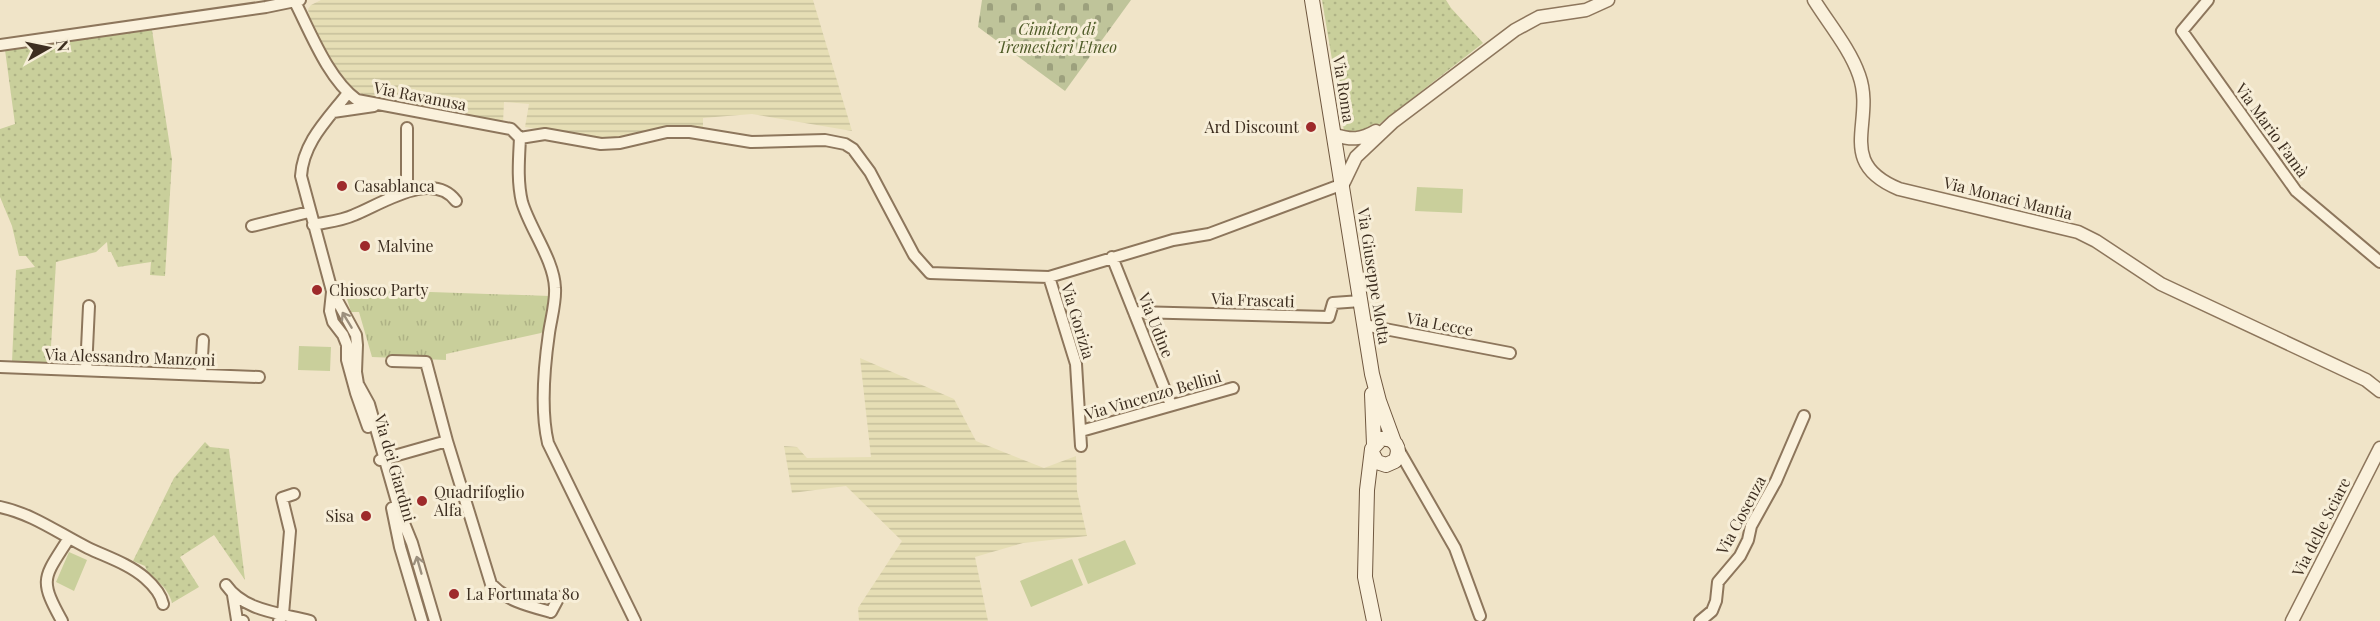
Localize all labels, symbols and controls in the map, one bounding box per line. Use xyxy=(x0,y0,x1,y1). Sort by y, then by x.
north arrow xyxy=(18,18,78,78)
park label: Cimitero di Tremestieri Etneo xyxy=(997,18,1117,57)
text: N xyxy=(52,38,75,53)
street label: Via Roma xyxy=(1329,53,1360,124)
street label: Via Ravanusa xyxy=(371,76,468,115)
street label: Via Mario Famà xyxy=(2231,78,2314,181)
place label: Ard Discount xyxy=(1203,116,1299,137)
marker: Ard Discount xyxy=(1304,120,1318,134)
street label: Via Monaci Mantia xyxy=(1940,171,2075,224)
place label: Casablanca xyxy=(354,175,435,196)
marker: Casablanca xyxy=(335,179,349,193)
street label: Via Giuseppe Motta xyxy=(1353,205,1396,346)
place label: Malvine xyxy=(377,235,434,256)
marker: Malvine xyxy=(358,239,372,253)
place label: Chiosco Party xyxy=(329,279,429,300)
street label: Via Gorizia xyxy=(1057,279,1100,361)
marker: Chiosco Party xyxy=(310,283,324,297)
street label: Via Udine xyxy=(1134,288,1179,360)
street label: Via Frascati xyxy=(1210,288,1295,311)
street label: Via Lecce xyxy=(1404,307,1475,340)
one-way arrow xyxy=(341,312,353,329)
street label: Via Alessandro Manzoni xyxy=(43,343,216,370)
street label: Via Vincenzo Bellini xyxy=(1081,365,1224,424)
street label: Via dei Giardini xyxy=(370,411,421,524)
street label: Via Cosenza xyxy=(1711,472,1770,559)
street label: Via delle Sciare xyxy=(2286,474,2355,581)
place label: Quadrifoglio Alfa xyxy=(433,481,525,520)
marker: Quadrifoglio Alfa xyxy=(415,494,429,508)
place label: Sisa xyxy=(326,505,354,526)
marker: Sisa xyxy=(359,509,373,523)
one-way arrow xyxy=(412,556,424,575)
place label: La Fortunata 80 xyxy=(466,583,580,604)
marker: La Fortunata 80 xyxy=(447,587,461,601)

